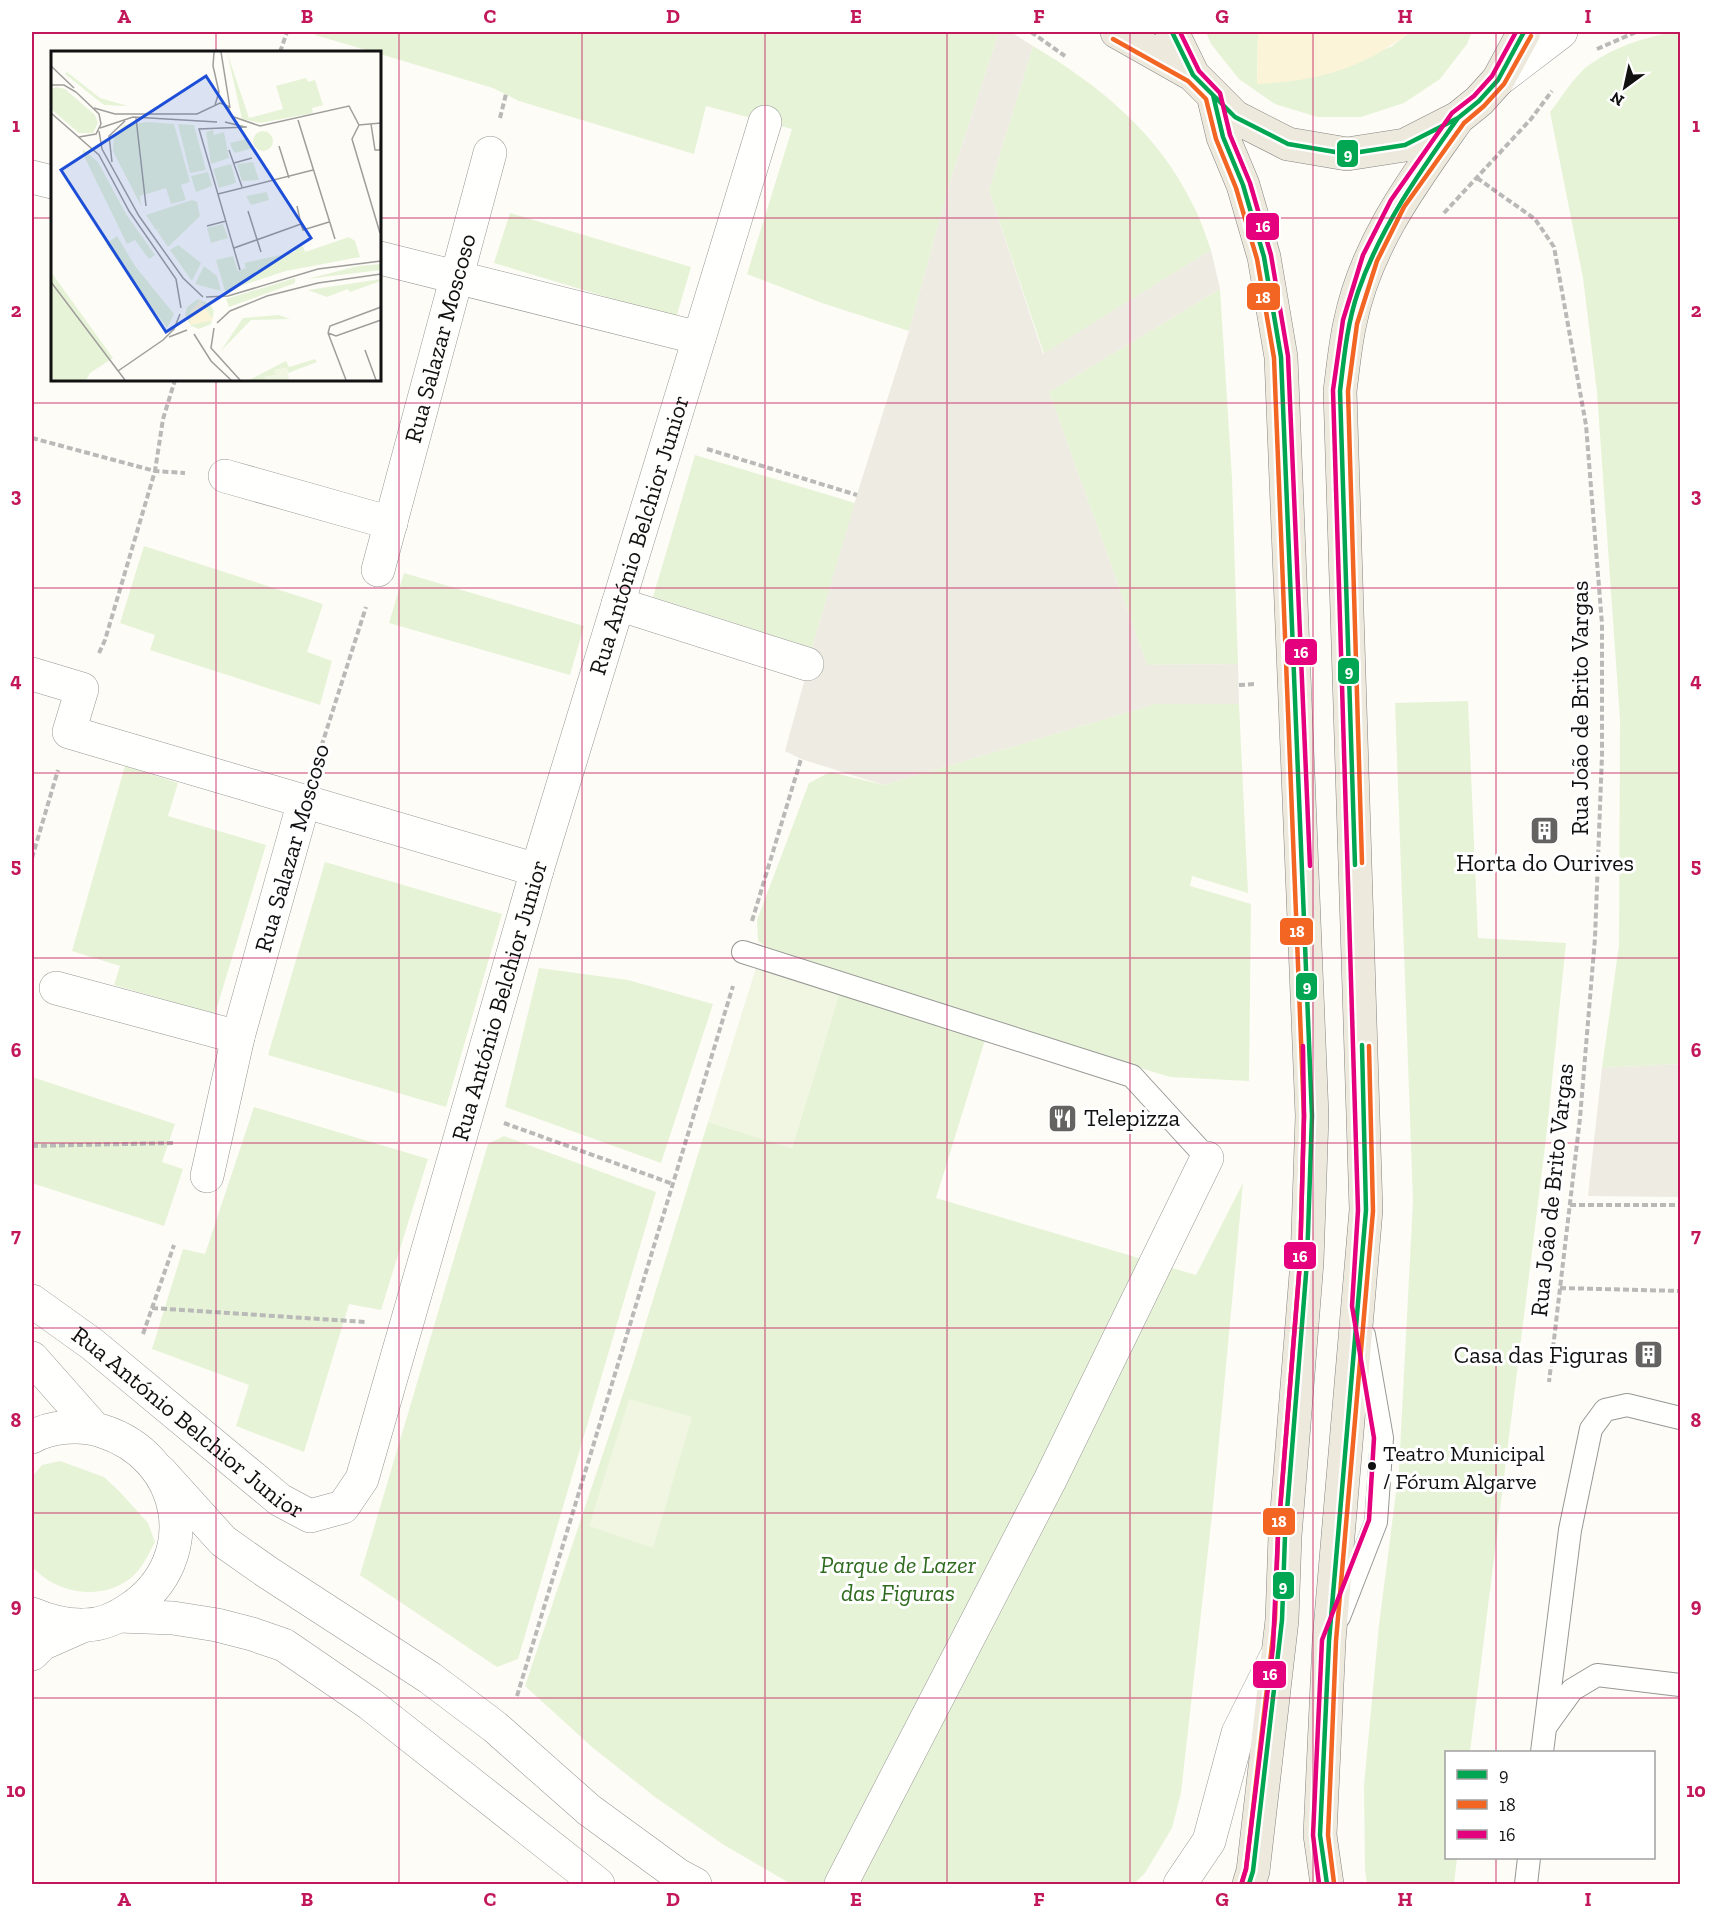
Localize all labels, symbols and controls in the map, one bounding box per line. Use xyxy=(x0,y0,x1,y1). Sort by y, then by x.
text: A xyxy=(117,4,131,28)
text: B xyxy=(301,4,313,28)
text: C xyxy=(484,4,497,28)
text: D xyxy=(666,4,680,28)
text: E xyxy=(850,4,862,28)
text: F xyxy=(1033,4,1045,28)
text: G xyxy=(1215,4,1229,28)
text: H xyxy=(1397,4,1413,28)
text: I xyxy=(1584,4,1592,28)
inset map xyxy=(51,51,381,381)
north arrow xyxy=(1595,57,1655,117)
text: N xyxy=(1607,88,1627,110)
text: 1 xyxy=(12,113,20,137)
text: 1 xyxy=(1692,113,1700,137)
line badge: 9 xyxy=(1336,139,1359,168)
text: 9 xyxy=(1344,145,1353,164)
line badge: 16 xyxy=(1245,212,1280,241)
text: 16 xyxy=(1255,217,1271,236)
street label: Rua Salazar Moscoso xyxy=(398,230,482,446)
line badge: 18 xyxy=(1246,282,1281,311)
text: 18 xyxy=(1255,288,1271,307)
text: 2 xyxy=(11,298,22,322)
text: 2 xyxy=(1691,298,1702,322)
street label: Rua António Belchior Junior xyxy=(582,392,695,678)
text: 3 xyxy=(11,483,22,507)
text: 3 xyxy=(1691,483,1702,507)
street label: Rua João de Brito Vargas xyxy=(1565,581,1594,835)
line badge: 16 xyxy=(1284,638,1318,666)
text: 16 xyxy=(1293,643,1309,662)
line badge: 9 xyxy=(1337,657,1360,685)
text: 9 xyxy=(1345,662,1354,681)
text: 4 xyxy=(10,668,22,692)
text: 4 xyxy=(1690,668,1702,692)
street label: Rua Salazar Moscoso xyxy=(248,740,335,955)
building icon: Horta do Ourives xyxy=(1529,814,1561,846)
place label: Horta do Ourives xyxy=(1456,848,1634,877)
text: 5 xyxy=(11,853,21,877)
text: 5 xyxy=(1691,853,1701,877)
street label: Rua António Belchior Junior xyxy=(445,856,553,1144)
line badge: 18 xyxy=(1279,917,1314,946)
text: 18 xyxy=(1289,922,1305,941)
line badge: 9 xyxy=(1295,972,1318,1001)
text: 9 xyxy=(1303,977,1312,996)
text: 6 xyxy=(11,1038,22,1062)
text: 6 xyxy=(1691,1038,1702,1062)
street label: Rua João de Brito Vargas xyxy=(1524,1062,1579,1318)
restaurant icon: Telepizza xyxy=(1047,1102,1079,1134)
place label: Telepizza xyxy=(1084,1103,1180,1132)
text: 7 xyxy=(11,1223,21,1247)
text: 7 xyxy=(1691,1223,1701,1247)
line badge: 16 xyxy=(1283,1241,1317,1270)
text: 16 xyxy=(1292,1247,1308,1266)
street label: Rua António Belchior Junior xyxy=(67,1319,309,1524)
building icon: Casa das Figuras xyxy=(1633,1339,1665,1371)
place label: Casa das Figuras xyxy=(1454,1340,1628,1369)
text: 8 xyxy=(11,1408,22,1432)
text: 8 xyxy=(1691,1408,1702,1432)
place label: Teatro Municipal / Fórum Algarve xyxy=(1383,1440,1545,1495)
marker: Teatro Municipal / Fórum Algarve xyxy=(1366,1460,1378,1472)
line badge: 18 xyxy=(1262,1507,1296,1536)
text: 18 xyxy=(1271,1512,1287,1531)
park label: Parque de Lazer das Figuras xyxy=(820,1550,977,1607)
line badge: 9 xyxy=(1272,1571,1295,1600)
text: 9 xyxy=(1279,1577,1288,1596)
text: 9 xyxy=(11,1593,22,1617)
text: 9 xyxy=(1691,1593,1702,1617)
line badge: 16 xyxy=(1252,1660,1287,1689)
text: 16 xyxy=(1262,1665,1278,1684)
legend xyxy=(1445,1751,1655,1859)
text: 9 xyxy=(1499,1764,1509,1786)
text: 10 xyxy=(6,1778,26,1802)
text: 10 xyxy=(1686,1778,1706,1802)
text: 18 xyxy=(1499,1794,1516,1816)
text: 16 xyxy=(1499,1824,1516,1846)
text: A xyxy=(117,1887,131,1911)
text: B xyxy=(301,1887,313,1911)
text: C xyxy=(484,1887,497,1911)
text: D xyxy=(666,1887,680,1911)
text: E xyxy=(850,1887,862,1911)
text: F xyxy=(1033,1887,1045,1911)
text: G xyxy=(1215,1887,1229,1911)
text: H xyxy=(1397,1887,1413,1911)
text: I xyxy=(1584,1887,1592,1911)

